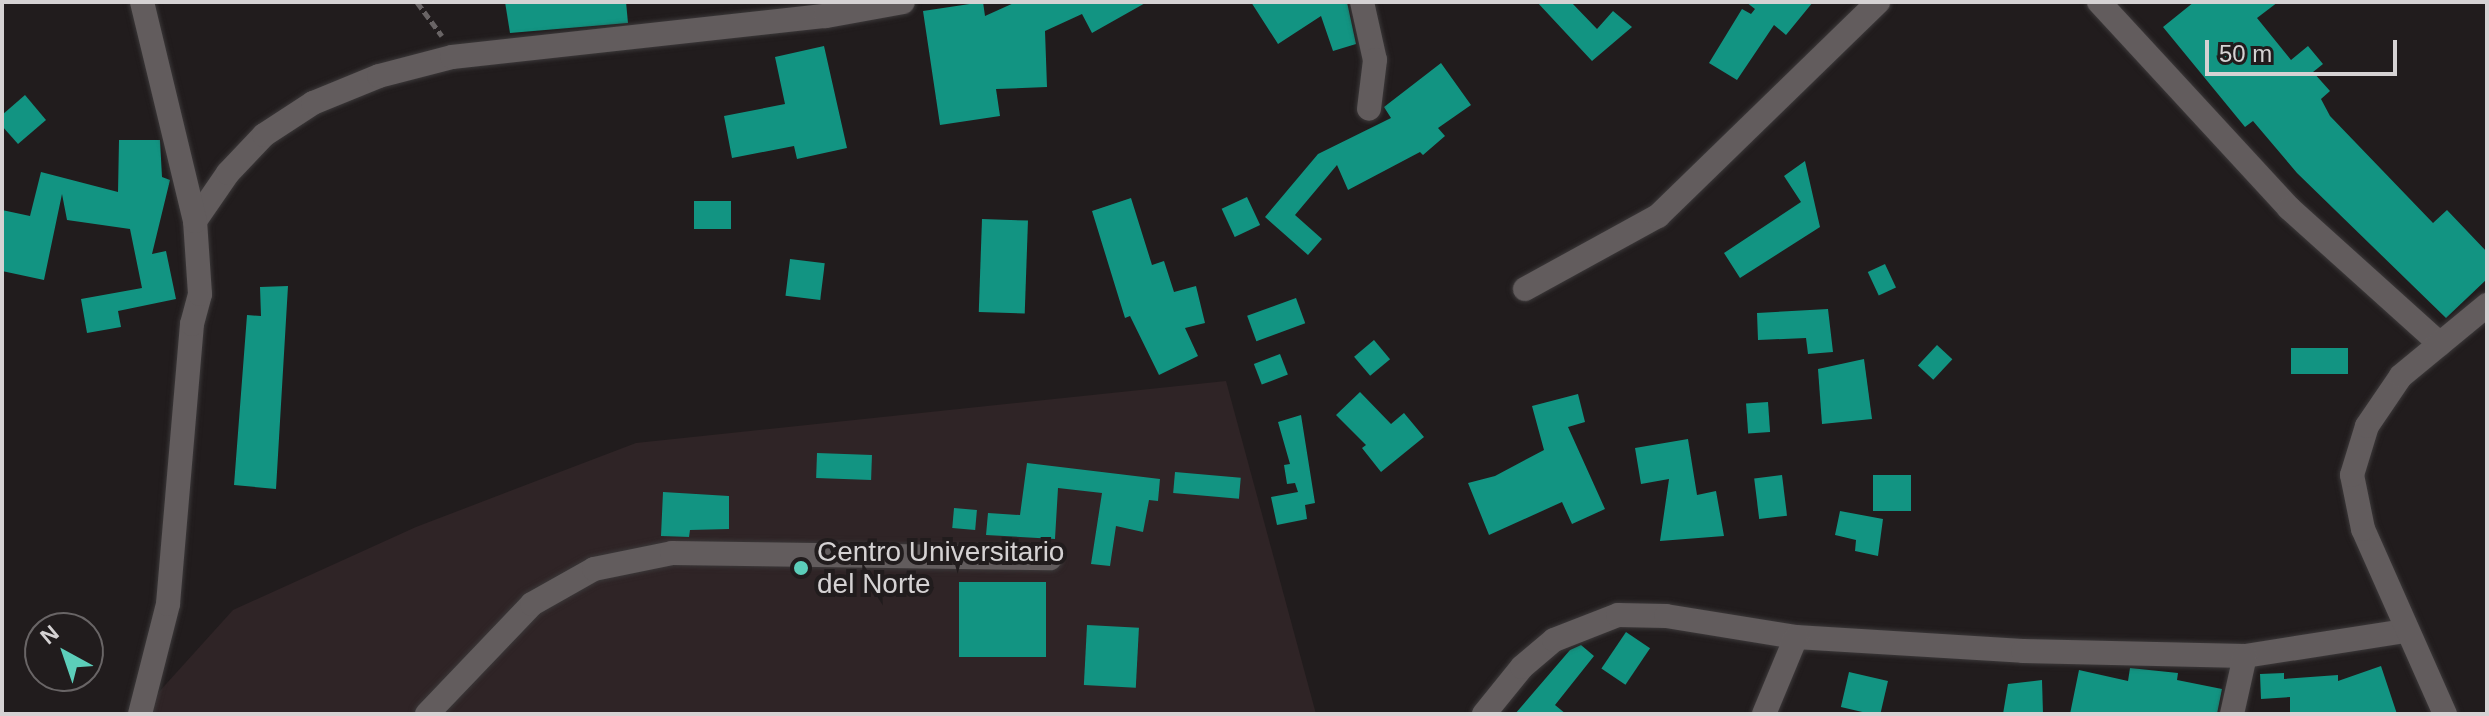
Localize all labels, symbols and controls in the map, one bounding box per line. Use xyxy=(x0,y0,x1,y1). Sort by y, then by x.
scale bar xyxy=(2209,24,2401,74)
text: 50 m xyxy=(2219,40,2272,67)
place label: Centro Universitario del Norte xyxy=(817,535,1064,601)
marker: Centro Universitario del Norte xyxy=(792,559,810,577)
north arrow xyxy=(24,612,104,692)
text: N xyxy=(35,620,64,649)

